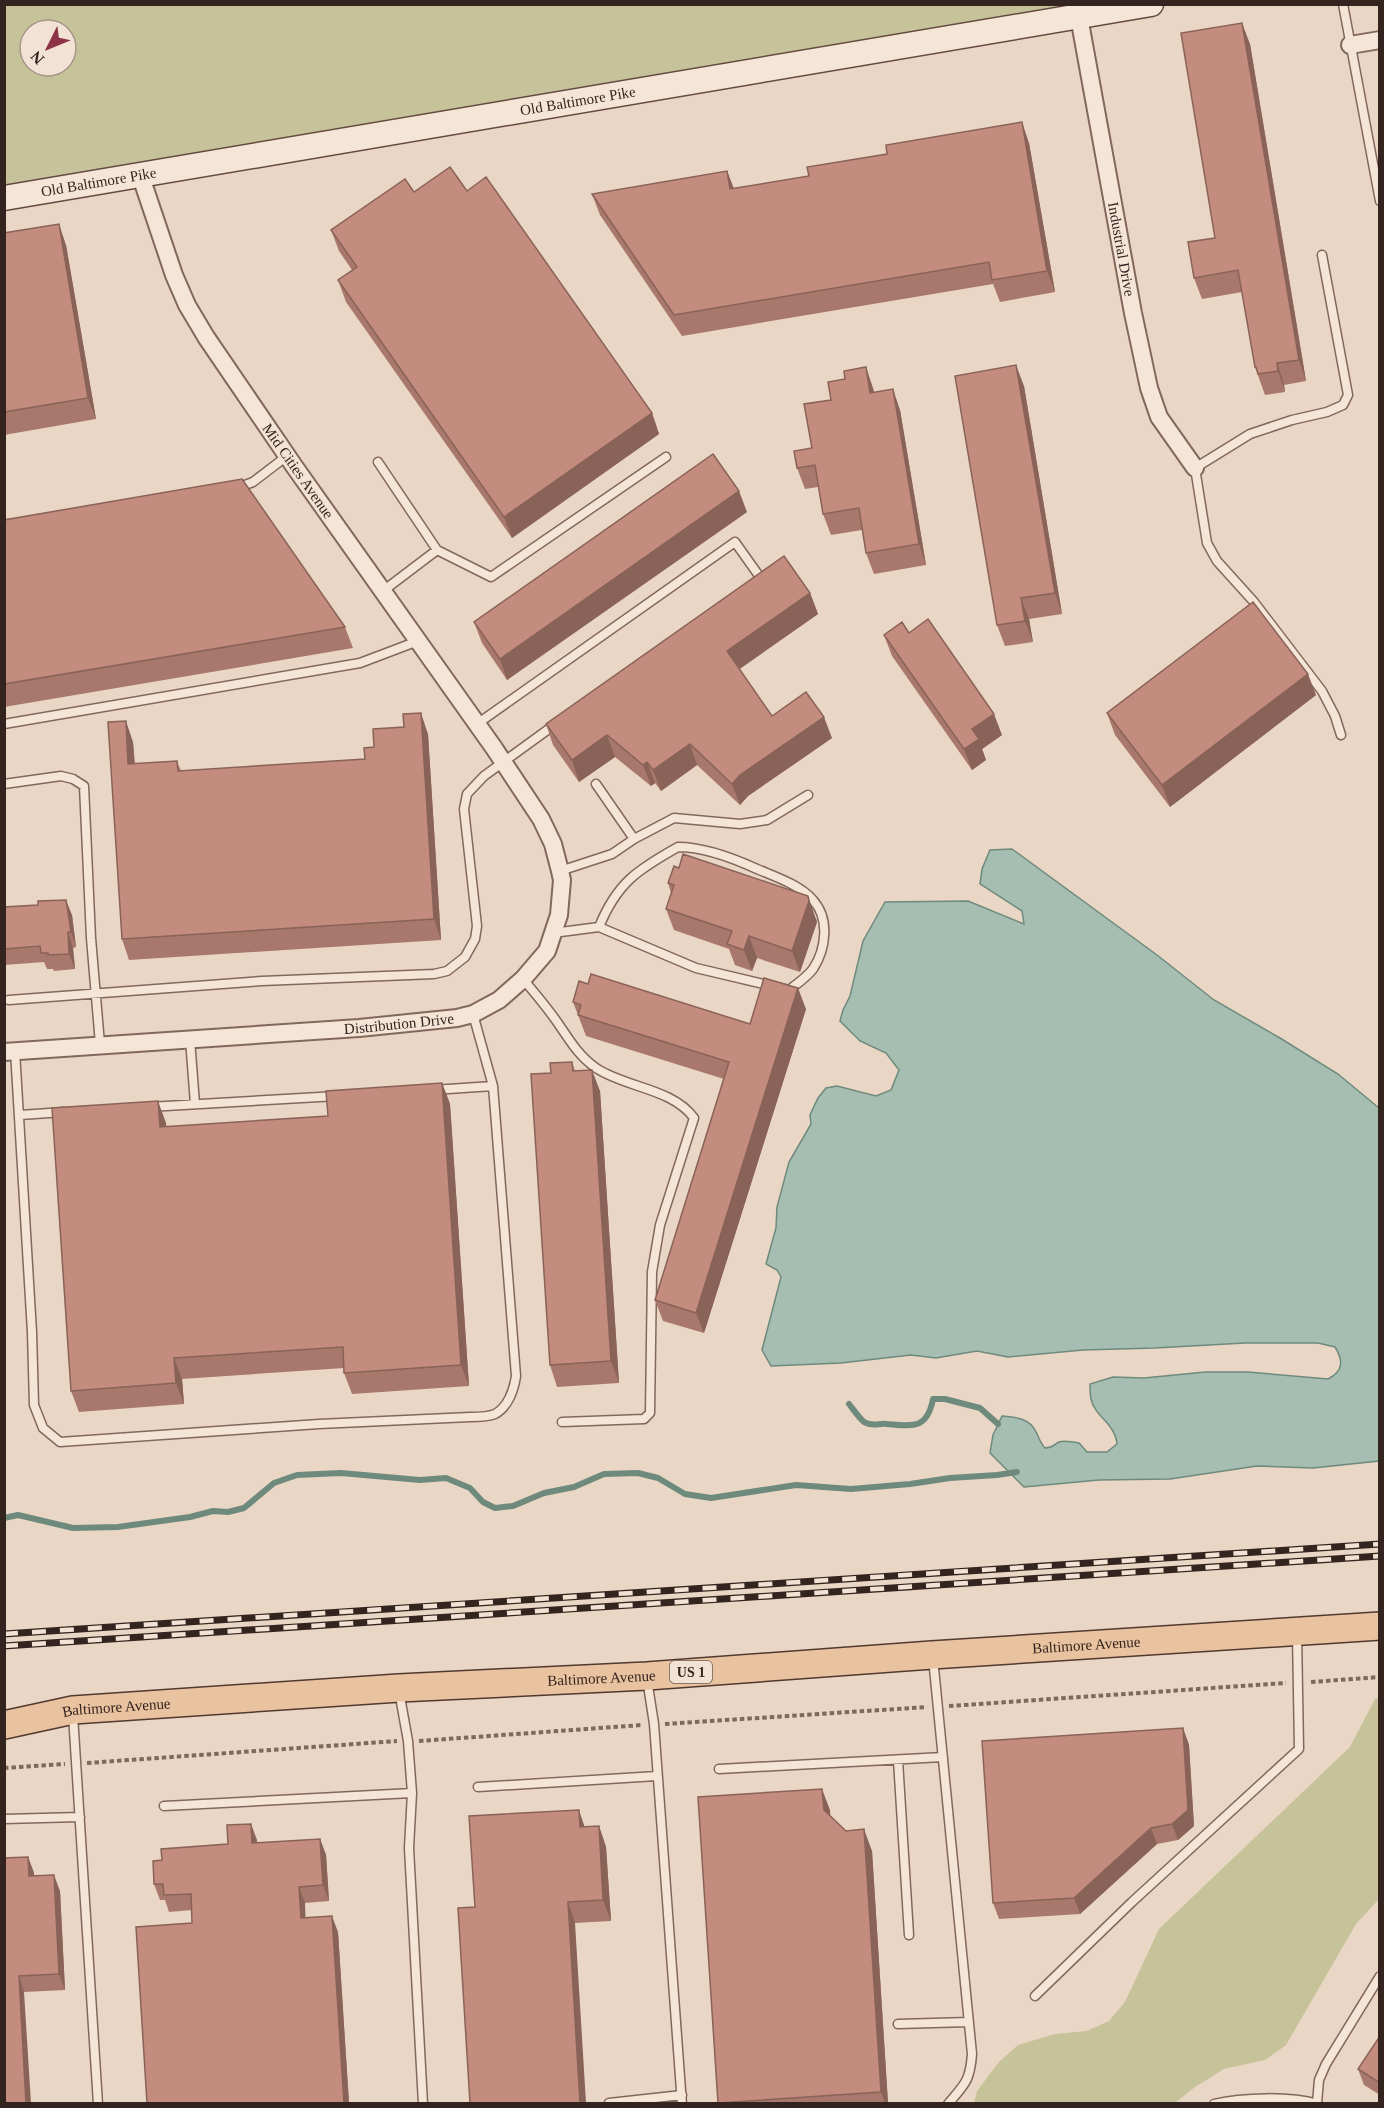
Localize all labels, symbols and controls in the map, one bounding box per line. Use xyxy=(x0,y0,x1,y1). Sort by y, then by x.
north arrow xyxy=(18,18,78,78)
text: N xyxy=(27,48,48,68)
street label: Old Baltimore Pike xyxy=(519,83,637,119)
street label: Old Baltimore Pike xyxy=(40,164,158,200)
street label: Industrial Drive xyxy=(1105,201,1138,298)
street label: Mid Cities Avenue xyxy=(259,420,337,522)
street label: Distribution Drive xyxy=(343,1010,455,1037)
street label: Baltimore Avenue xyxy=(1032,1634,1141,1657)
road number: US 1 xyxy=(670,1661,712,1683)
street label: Baltimore Avenue xyxy=(547,1667,657,1689)
street label: Baltimore Avenue xyxy=(61,1695,171,1720)

